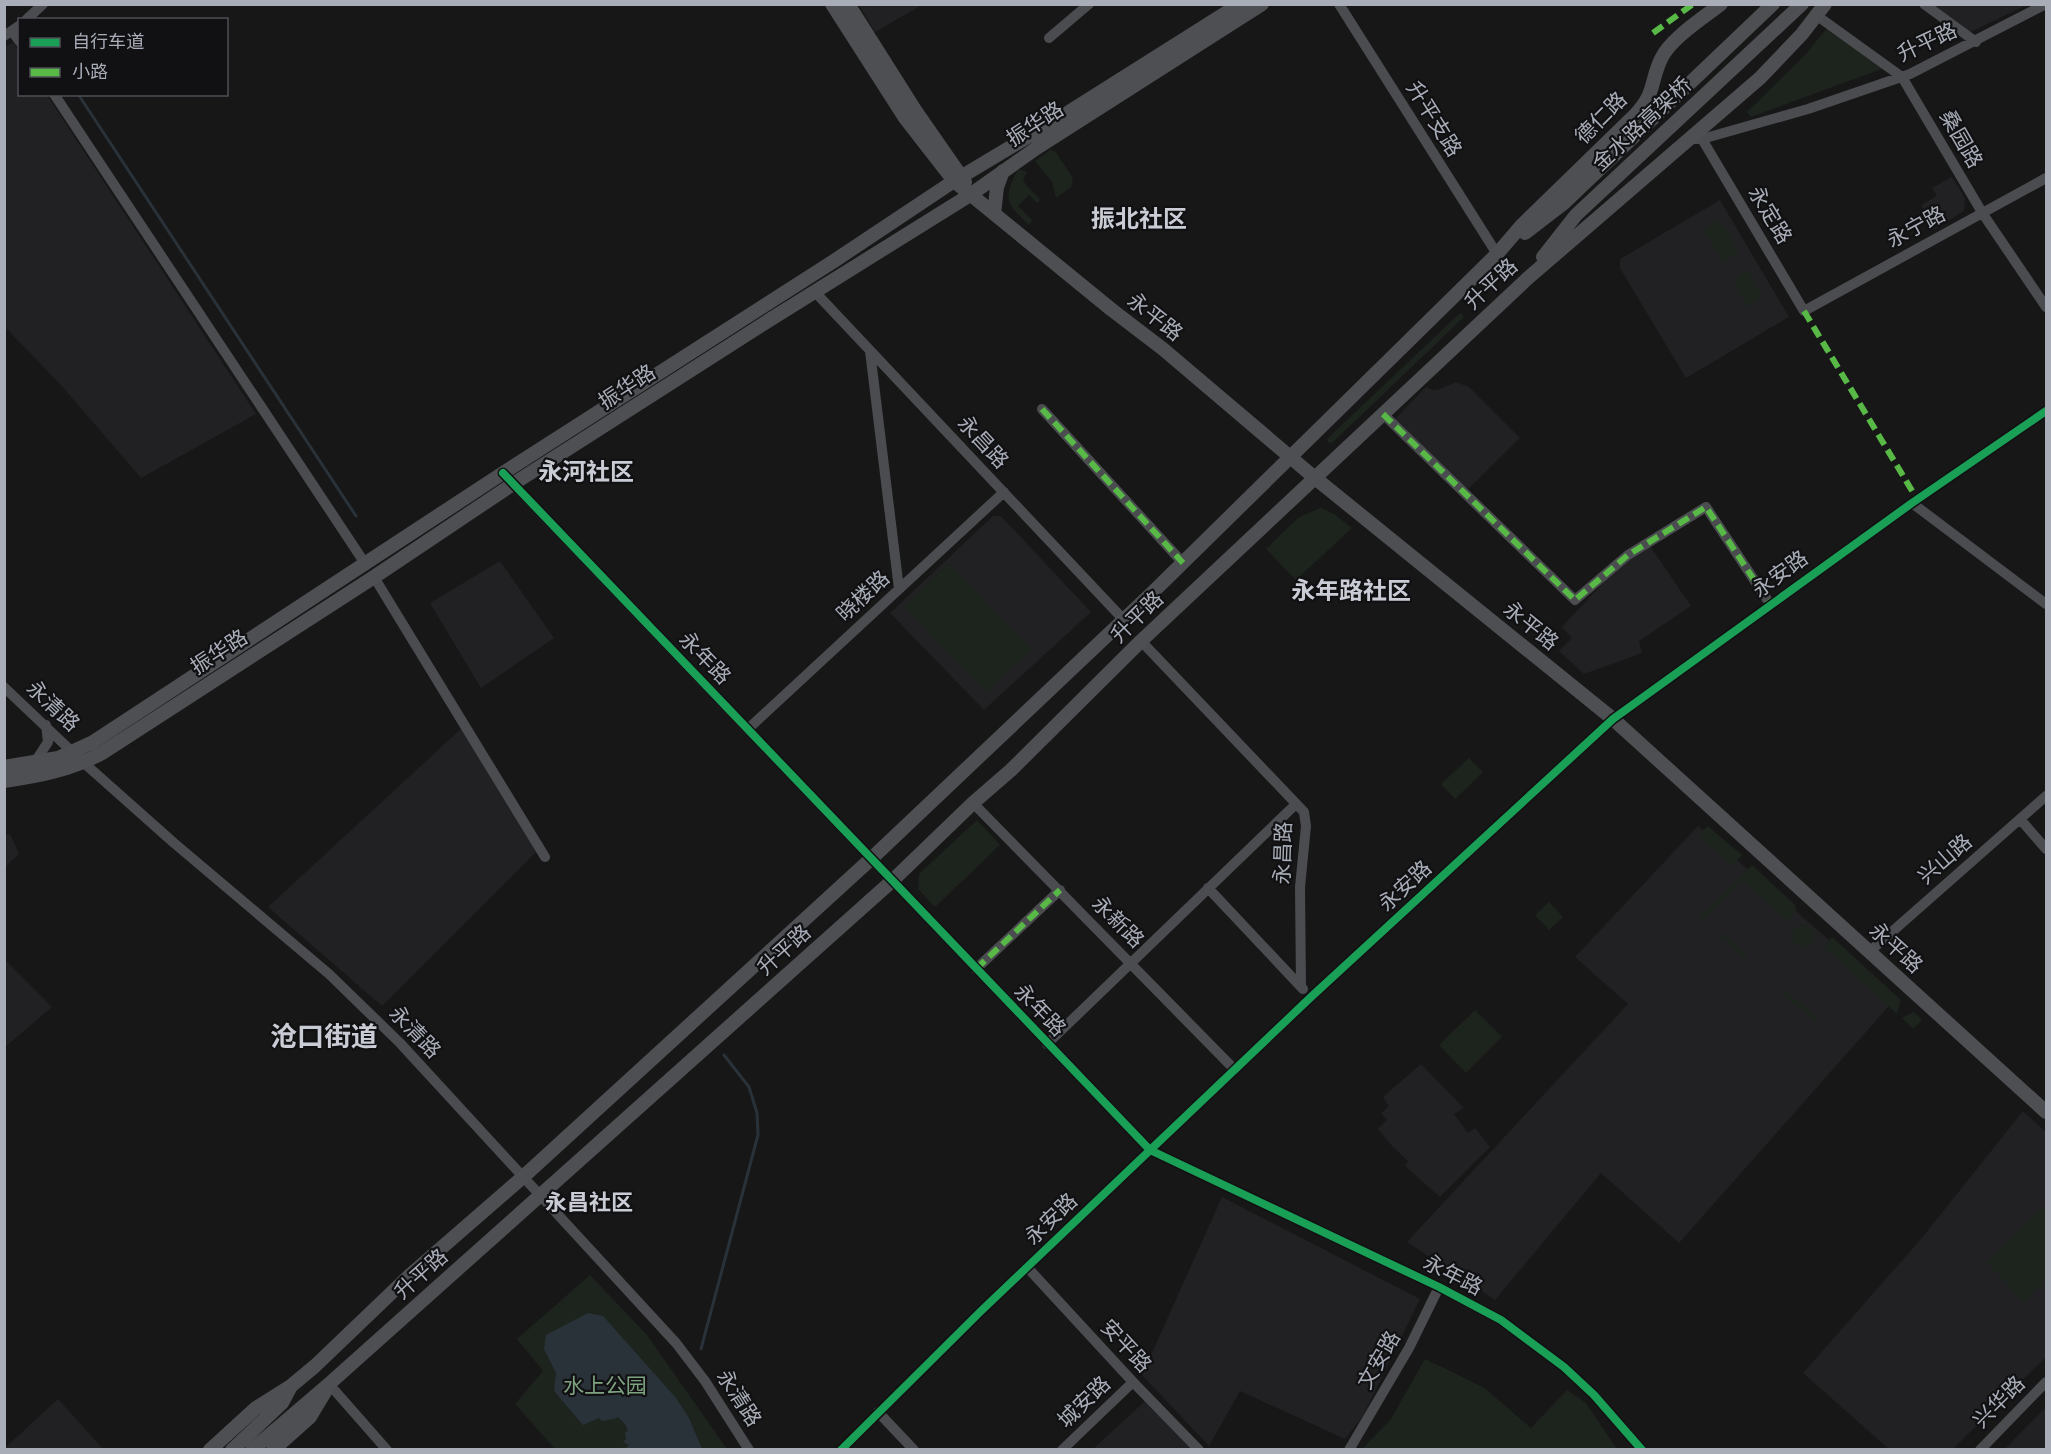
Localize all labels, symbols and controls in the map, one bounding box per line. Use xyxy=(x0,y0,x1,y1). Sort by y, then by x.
street label: 升平路 xyxy=(1891,13,1962,69)
legend xyxy=(18,18,228,96)
text: 自行车道 xyxy=(72,28,144,55)
text: 小路 xyxy=(72,58,108,85)
street label: 金水路高架桥 xyxy=(1584,69,1698,178)
street label: 升平支路 xyxy=(1399,74,1471,163)
street label: 德仁路 xyxy=(1567,84,1634,151)
street label: 振华路 xyxy=(999,93,1070,154)
street label: 桑园路 xyxy=(1932,103,1991,174)
street label: 永定路 xyxy=(1741,179,1801,250)
street label: 永宁路 xyxy=(1880,197,1951,255)
district label: 振北社区 xyxy=(1091,200,1187,236)
street label: 升平路 xyxy=(1456,250,1524,316)
street label: 永平路 xyxy=(1121,284,1190,348)
street label: 振华路 xyxy=(591,356,662,417)
street label: 永昌路 xyxy=(951,407,1017,475)
district label: 永河社区 xyxy=(538,453,634,489)
street label: 永安路 xyxy=(1745,542,1814,605)
street label: 晓楼路 xyxy=(828,562,896,628)
district label: 永年路社区 xyxy=(1291,572,1411,608)
street label: 升平路 xyxy=(1103,583,1170,650)
street label: 永平路 xyxy=(1497,593,1566,657)
street label: 振华路 xyxy=(183,621,254,682)
street label: 永年路 xyxy=(672,624,739,691)
street label: 永清路 xyxy=(20,672,88,738)
street label: 永昌路 xyxy=(1265,821,1299,885)
street label: 兴山路 xyxy=(1910,826,1979,891)
street label: 永安路 xyxy=(1370,852,1438,918)
street label: 永新路 xyxy=(1085,888,1152,955)
street label: 永平路 xyxy=(1863,914,1931,980)
street label: 升平路 xyxy=(749,916,817,982)
street label: 永年路 xyxy=(1007,976,1074,1043)
street label: 永清路 xyxy=(382,998,449,1065)
district label: 沧口街道 xyxy=(270,1015,378,1056)
district label: 永昌社区 xyxy=(545,1185,633,1219)
street label: 永安路 xyxy=(1017,1185,1084,1252)
street label: 升平路 xyxy=(386,1240,454,1306)
street label: 永年路 xyxy=(1418,1246,1489,1303)
street label: 安平路 xyxy=(1094,1311,1160,1379)
street label: 文安路 xyxy=(1349,1324,1408,1395)
street label: 永清路 xyxy=(709,1362,770,1433)
street label: 城安路 xyxy=(1050,1368,1117,1435)
street label: 兴华路 xyxy=(1965,1368,2032,1435)
park label: 水上公园 xyxy=(563,1369,647,1401)

